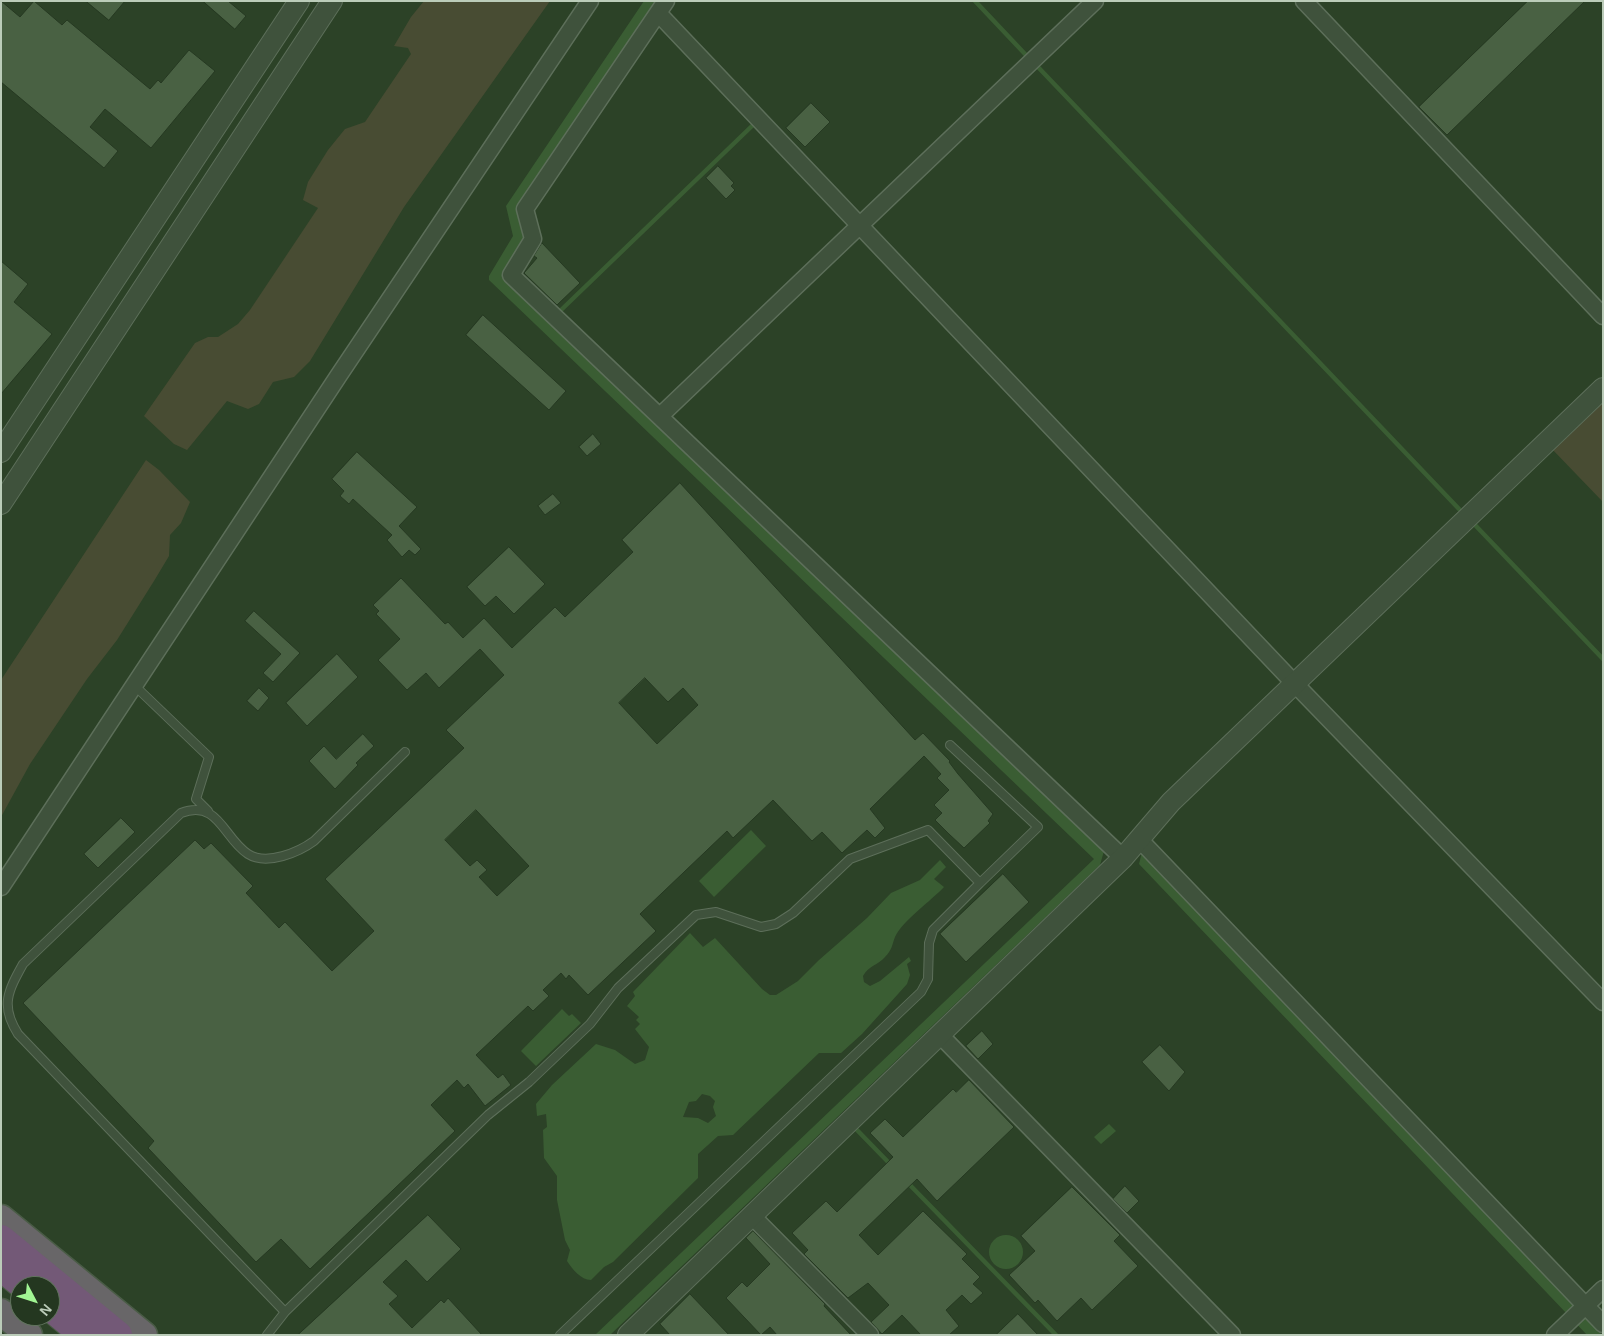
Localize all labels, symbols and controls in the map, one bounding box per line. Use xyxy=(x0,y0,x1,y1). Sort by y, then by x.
north arrow xyxy=(10,1276,60,1326)
text: N xyxy=(36,1301,55,1319)

